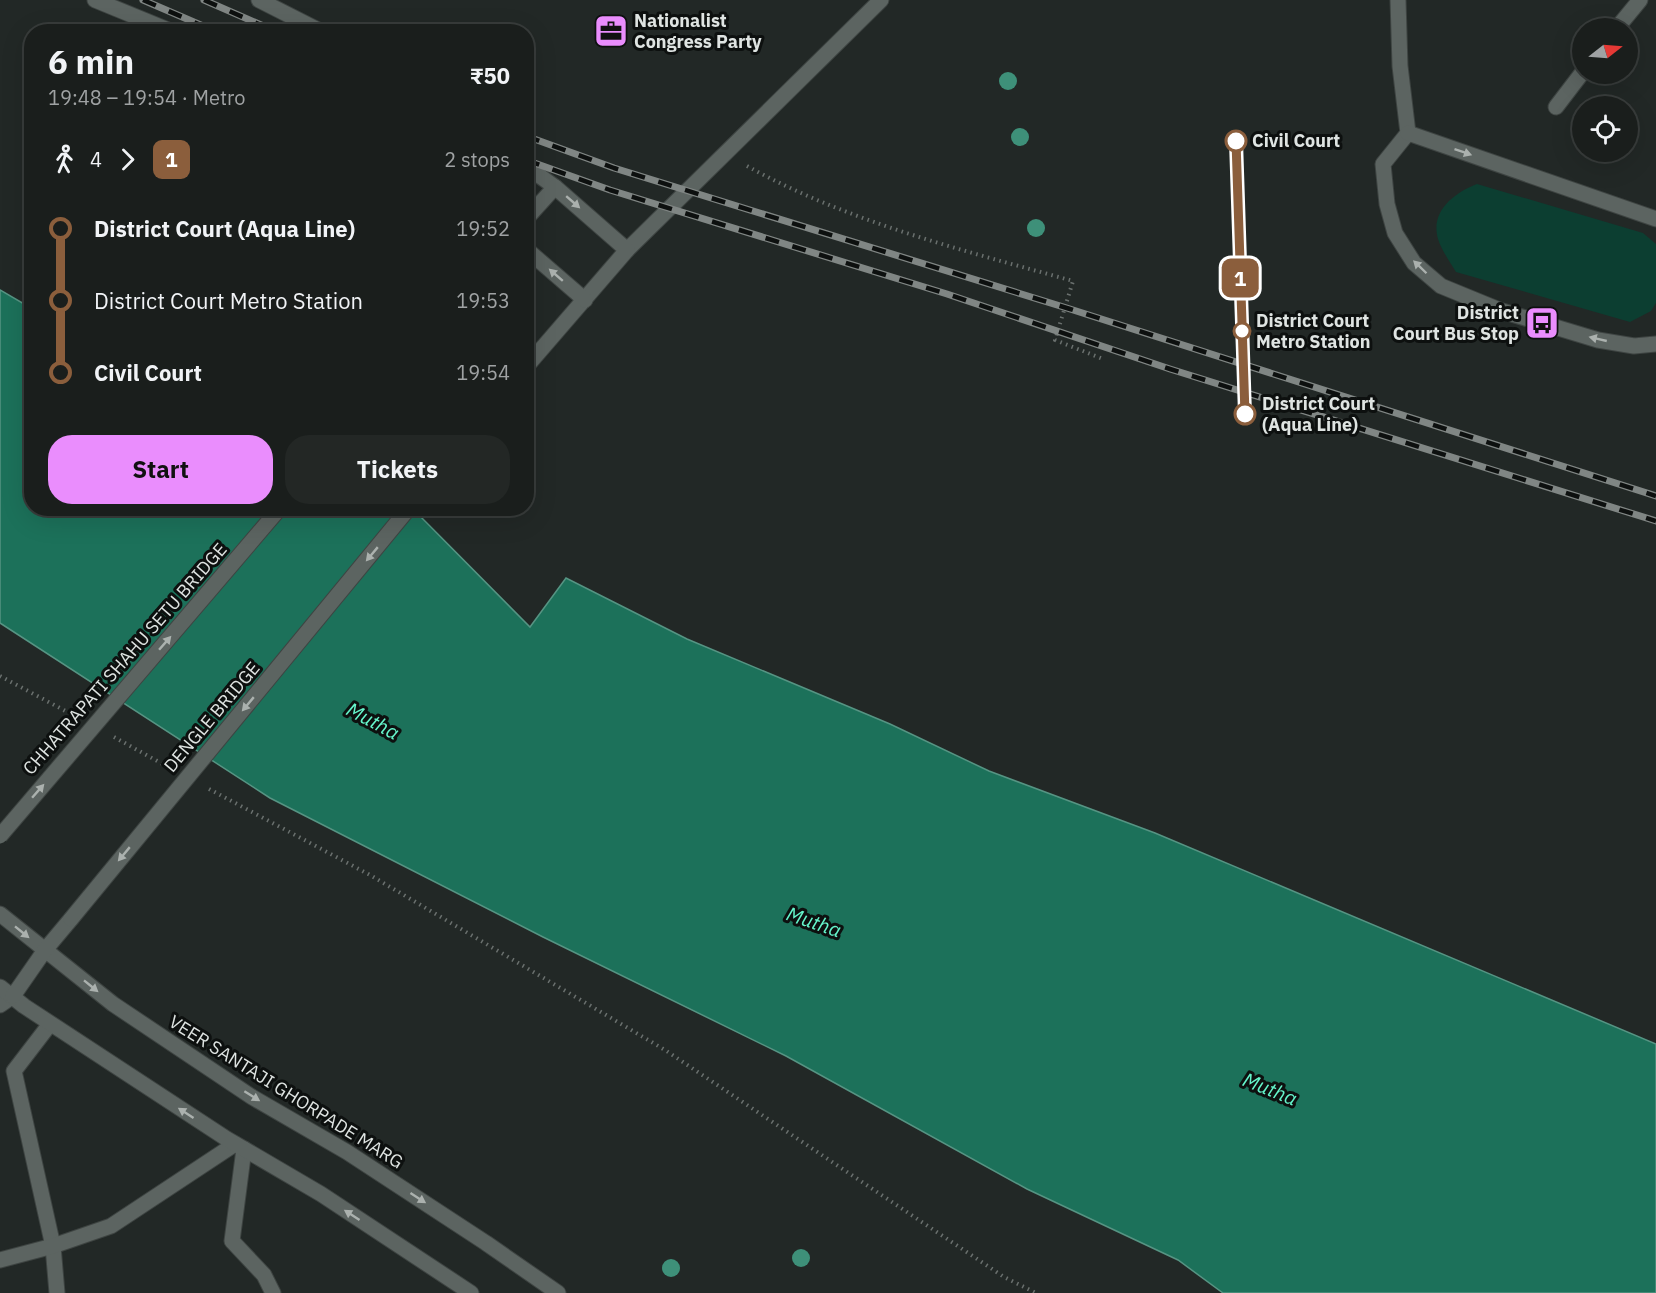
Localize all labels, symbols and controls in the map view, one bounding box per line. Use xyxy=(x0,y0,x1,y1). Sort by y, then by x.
place label: Nationalist Congress Party xyxy=(634,9,762,53)
office icon: Nationalist Congress Party xyxy=(593,13,629,49)
north arrow xyxy=(1572,18,1638,84)
map controls xyxy=(1572,18,1638,162)
text: 6 min xyxy=(48,40,134,83)
text: ₹50 xyxy=(470,61,510,90)
text: 19:48 – 19:54 · Metro xyxy=(48,84,246,111)
button: locate xyxy=(1572,96,1638,162)
place label: Civil Court xyxy=(1252,129,1340,152)
marker: Civil Court xyxy=(1225,130,1247,152)
icon: walk xyxy=(48,143,81,176)
icon: forward xyxy=(111,143,144,176)
text: 1 xyxy=(165,145,178,173)
text: 4 xyxy=(90,146,102,173)
text: 2 stops xyxy=(444,146,510,173)
one-way arrow xyxy=(1454,148,1472,157)
one-way arrow xyxy=(565,195,580,209)
text: District Court (Aqua Line) xyxy=(94,214,355,243)
text: 19:52 xyxy=(456,215,510,242)
line badge: 1 xyxy=(1220,258,1260,298)
one-way arrow xyxy=(1412,260,1427,274)
text: 1 xyxy=(1234,264,1246,292)
one-way arrow xyxy=(549,269,564,282)
text: District Court Metro Station xyxy=(94,286,363,315)
text: 19:53 xyxy=(456,287,510,314)
place label: District Court Bus Stop xyxy=(1393,301,1519,345)
bus stop icon: District Court Bus Stop xyxy=(1524,305,1560,341)
place label: District Court Metro Station xyxy=(1256,309,1370,353)
marker: District Court Metro Station xyxy=(1233,322,1251,340)
one-way arrow xyxy=(1589,334,1607,344)
text: Civil Court xyxy=(94,358,202,387)
text: 19:54 xyxy=(456,359,510,386)
place label: District Court (Aqua Line) xyxy=(1262,392,1375,436)
marker: District Court (Aqua Line) xyxy=(1234,403,1256,425)
button: Start xyxy=(48,435,273,504)
button: Tickets xyxy=(285,435,510,504)
street label: CHHATRAPATI SHAHU SETU BRIDGE xyxy=(18,538,232,779)
one-way arrow xyxy=(366,546,379,561)
one-way arrow xyxy=(158,636,171,651)
street label: DENGLE BRIDGE xyxy=(159,657,264,777)
water label: Mutha xyxy=(342,695,404,746)
one-way arrow xyxy=(242,696,255,711)
one-way arrow xyxy=(31,784,44,799)
one-way arrow xyxy=(117,846,130,862)
water label: Mutha xyxy=(783,900,845,943)
one-way arrow xyxy=(15,925,30,937)
one-way arrow xyxy=(83,980,99,993)
street label: VEER SANTAJI GHORPADE MARG xyxy=(165,1010,408,1173)
water label: Mutha xyxy=(1239,1065,1301,1112)
one-way arrow xyxy=(244,1091,260,1102)
one-way arrow xyxy=(178,1107,194,1118)
one-way arrow xyxy=(410,1192,426,1203)
one-way arrow xyxy=(344,1209,360,1220)

